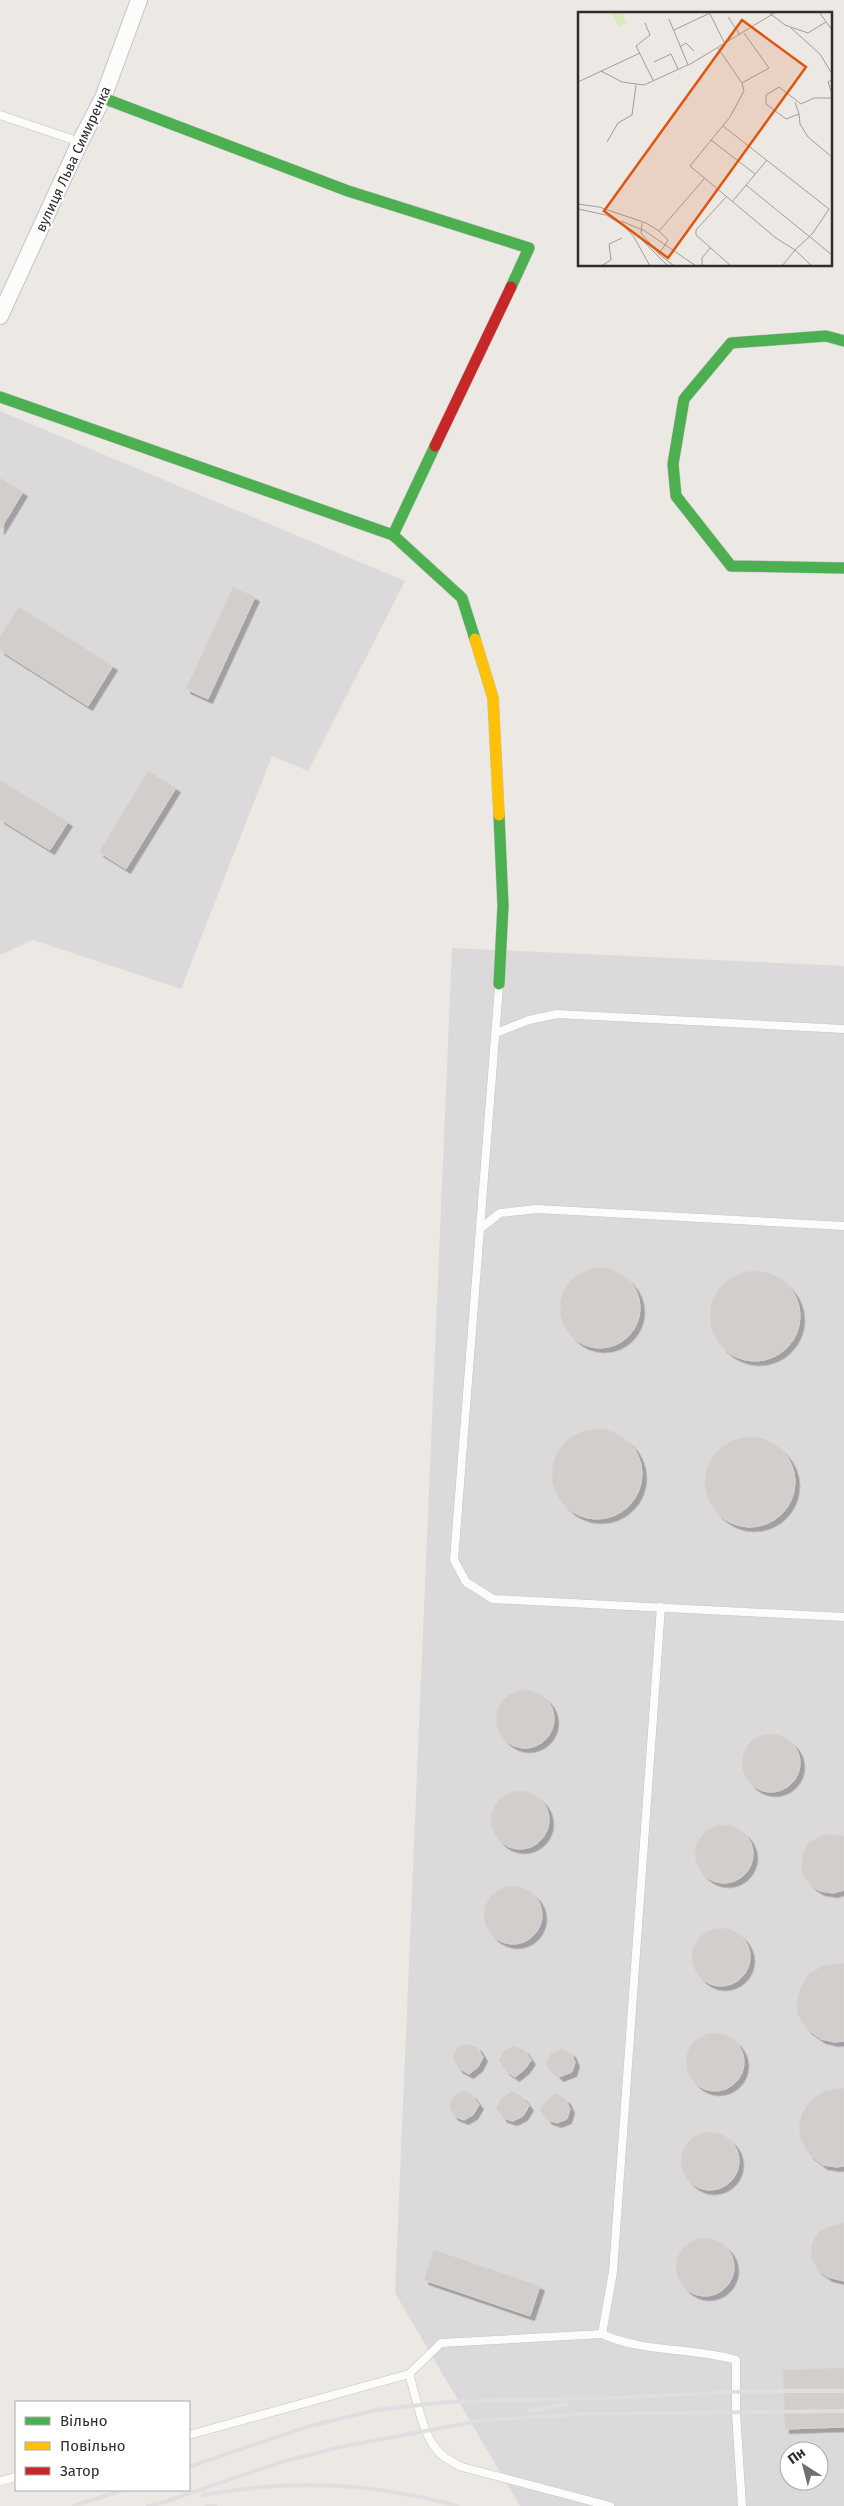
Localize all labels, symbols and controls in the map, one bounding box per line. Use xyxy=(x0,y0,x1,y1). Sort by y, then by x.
inset map xyxy=(578,12,832,266)
street label: вулиця Льва Симиренка xyxy=(32,84,115,235)
legend xyxy=(15,2401,190,2491)
text: Вільно xyxy=(60,2412,107,2430)
text: Повільно xyxy=(60,2437,126,2455)
north arrow xyxy=(779,2441,829,2491)
text: Пн xyxy=(785,2444,809,2468)
text: Затор xyxy=(60,2462,100,2480)

